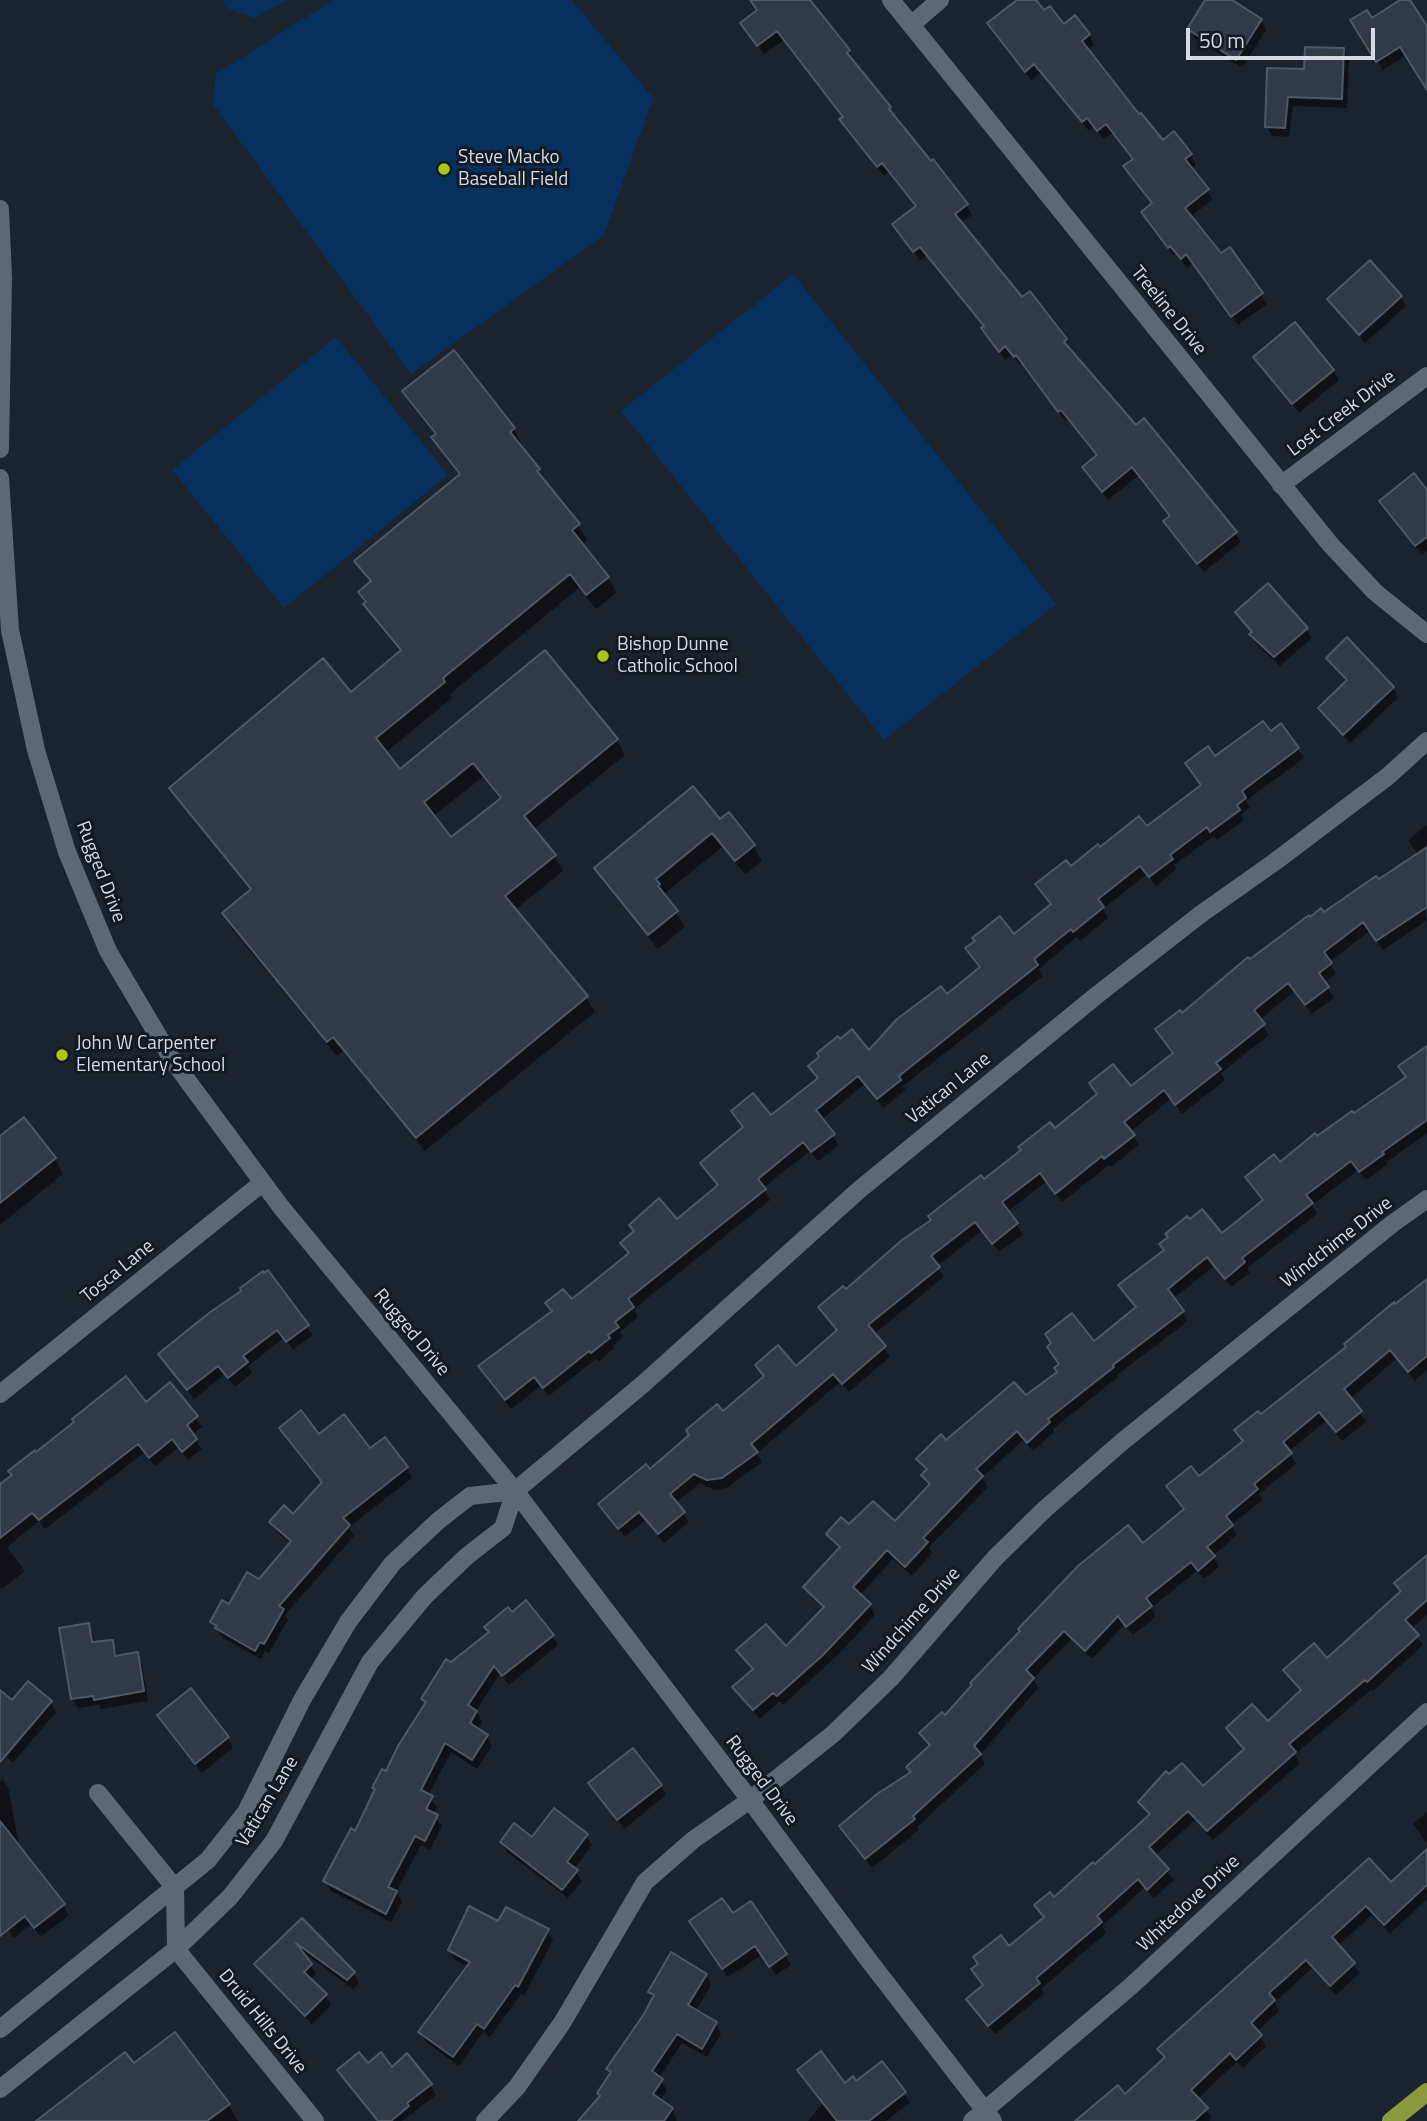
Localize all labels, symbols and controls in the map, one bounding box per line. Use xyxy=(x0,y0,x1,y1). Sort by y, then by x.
scale bar xyxy=(1189,14,1378,58)
text: 50 m xyxy=(1199,24,1245,56)
place label: Steve Macko Baseball Field xyxy=(458,147,568,191)
marker: Steve Macko Baseball Field xyxy=(436,161,452,177)
street label: Treeline Drive xyxy=(1125,262,1211,360)
street label: Lost Creek Drive xyxy=(1283,366,1401,462)
place label: Bishop Dunne Catholic School xyxy=(617,634,738,678)
marker: Bishop Dunne Catholic School xyxy=(595,648,611,664)
street label: Rugged Drive xyxy=(70,818,130,926)
place label: John W Carpenter Elementary School xyxy=(76,1033,225,1077)
marker: John W Carpenter Elementary School xyxy=(54,1047,70,1063)
street label: Vatican Lane xyxy=(902,1048,996,1130)
street label: Windchime Drive xyxy=(1277,1192,1397,1294)
street label: Tosca Lane xyxy=(77,1236,159,1308)
street label: Rugged Drive xyxy=(368,1285,454,1381)
street label: Windchime Drive xyxy=(858,1563,966,1679)
street label: Rugged Drive xyxy=(720,1732,802,1830)
street label: Vatican Lane xyxy=(232,1753,304,1851)
street label: Whitedove Drive xyxy=(1133,1851,1245,1957)
street label: Druid Hills Drive xyxy=(213,1965,311,2079)

